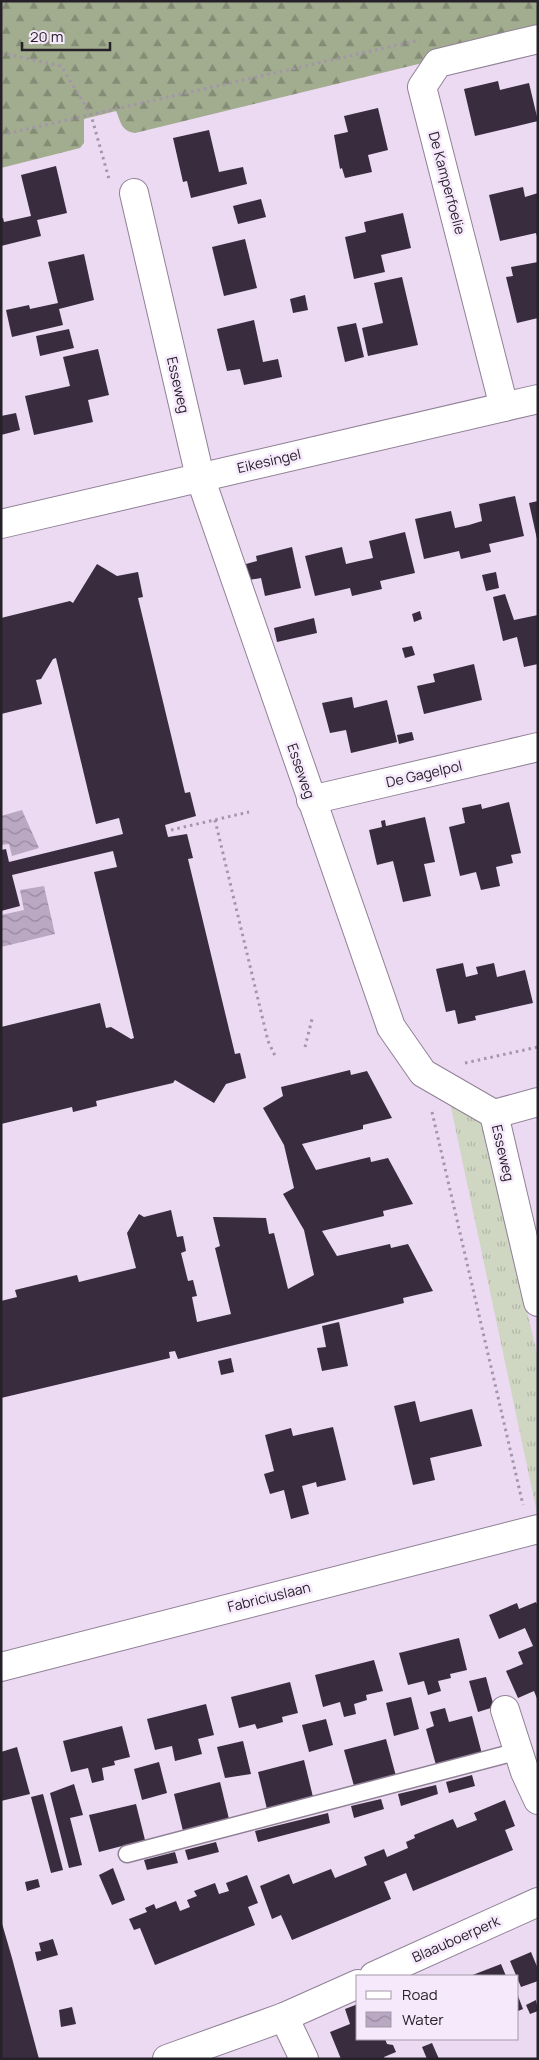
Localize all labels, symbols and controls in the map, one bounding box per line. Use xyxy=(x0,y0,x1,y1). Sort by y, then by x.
scale bar xyxy=(22,20,110,52)
text: 20 m xyxy=(30,26,63,47)
street label: De Kamperfoelie xyxy=(425,129,470,236)
street label: Esseweg xyxy=(163,355,194,415)
street label: Eikesingel xyxy=(235,444,303,477)
street label: Esseweg xyxy=(283,741,320,801)
street label: De Gagelpol xyxy=(384,756,464,791)
street label: Esseweg xyxy=(488,1123,519,1183)
street label: Fabriciuslaan xyxy=(225,1577,312,1616)
street label: Blaauboerperk xyxy=(409,1910,504,1966)
legend xyxy=(356,1975,519,2040)
text: Road xyxy=(402,1984,438,2005)
text: Water xyxy=(402,2009,444,2030)

